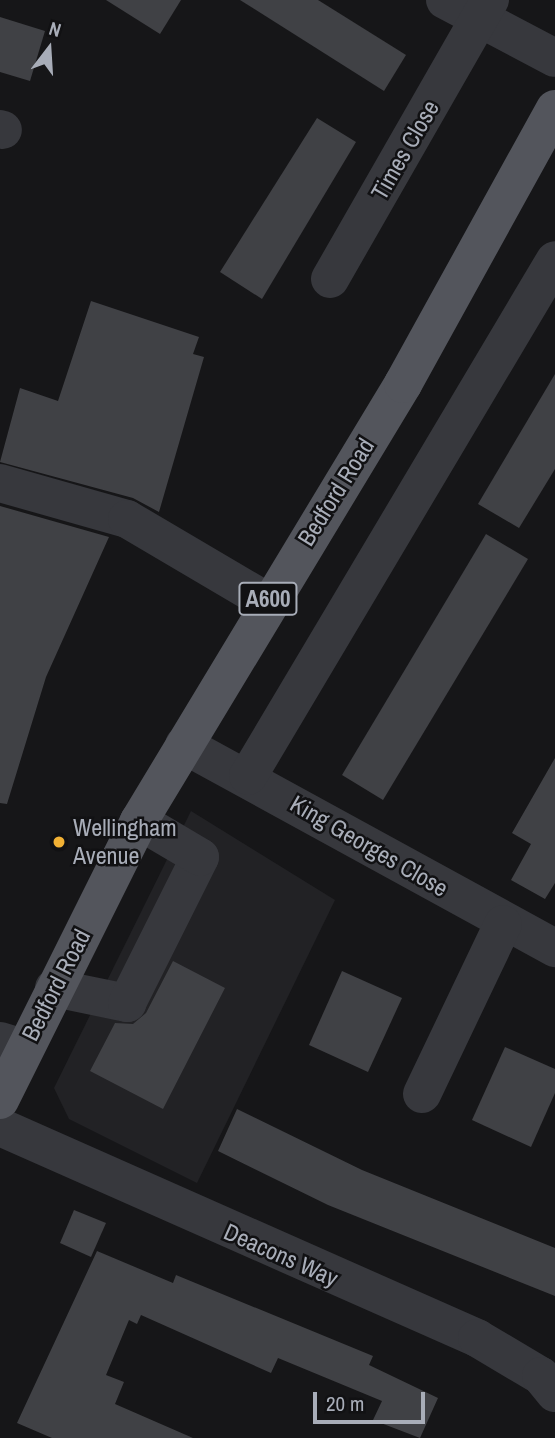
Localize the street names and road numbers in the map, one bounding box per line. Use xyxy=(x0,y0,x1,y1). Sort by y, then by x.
street label: Times Close xyxy=(365,95,445,205)
street label: Bedford Road xyxy=(292,433,380,551)
road number: A600 xyxy=(238,580,298,618)
street label: King Georges Close xyxy=(285,789,453,903)
street label: Bedford Road xyxy=(16,924,96,1046)
street label: Deacons Way xyxy=(220,1217,342,1293)

